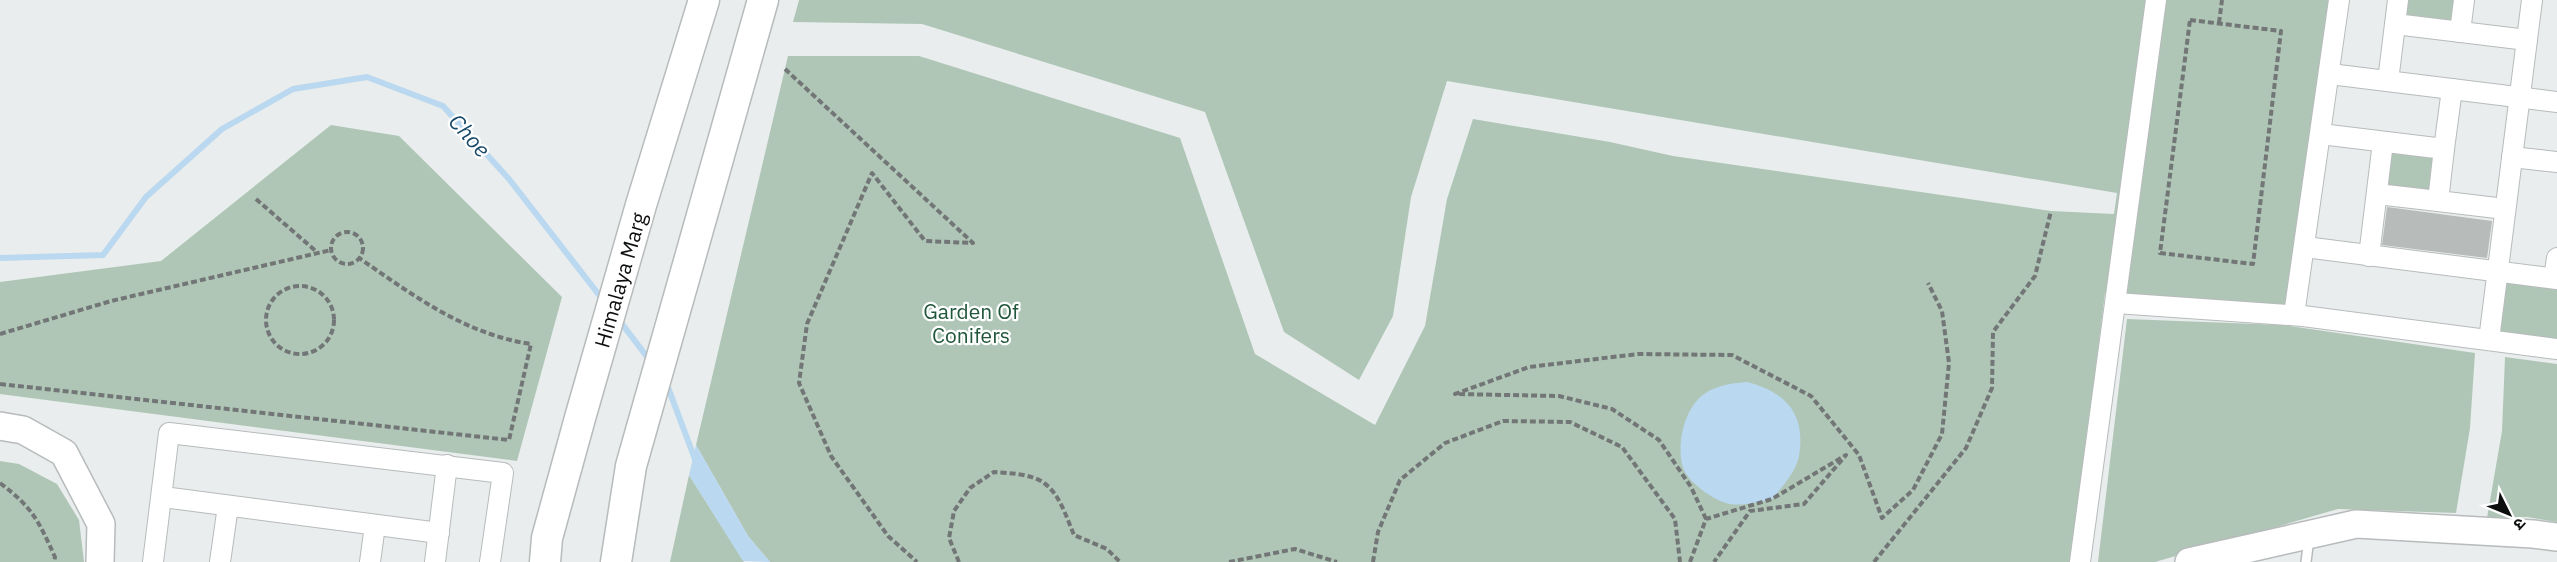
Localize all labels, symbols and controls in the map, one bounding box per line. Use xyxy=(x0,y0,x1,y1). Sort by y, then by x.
water label: Choe xyxy=(443,107,497,163)
street label: Himalaya Marg xyxy=(587,209,653,351)
park label: Garden Of Conifers xyxy=(923,297,1019,349)
north arrow xyxy=(2479,484,2539,544)
text: उ xyxy=(2509,514,2530,535)

